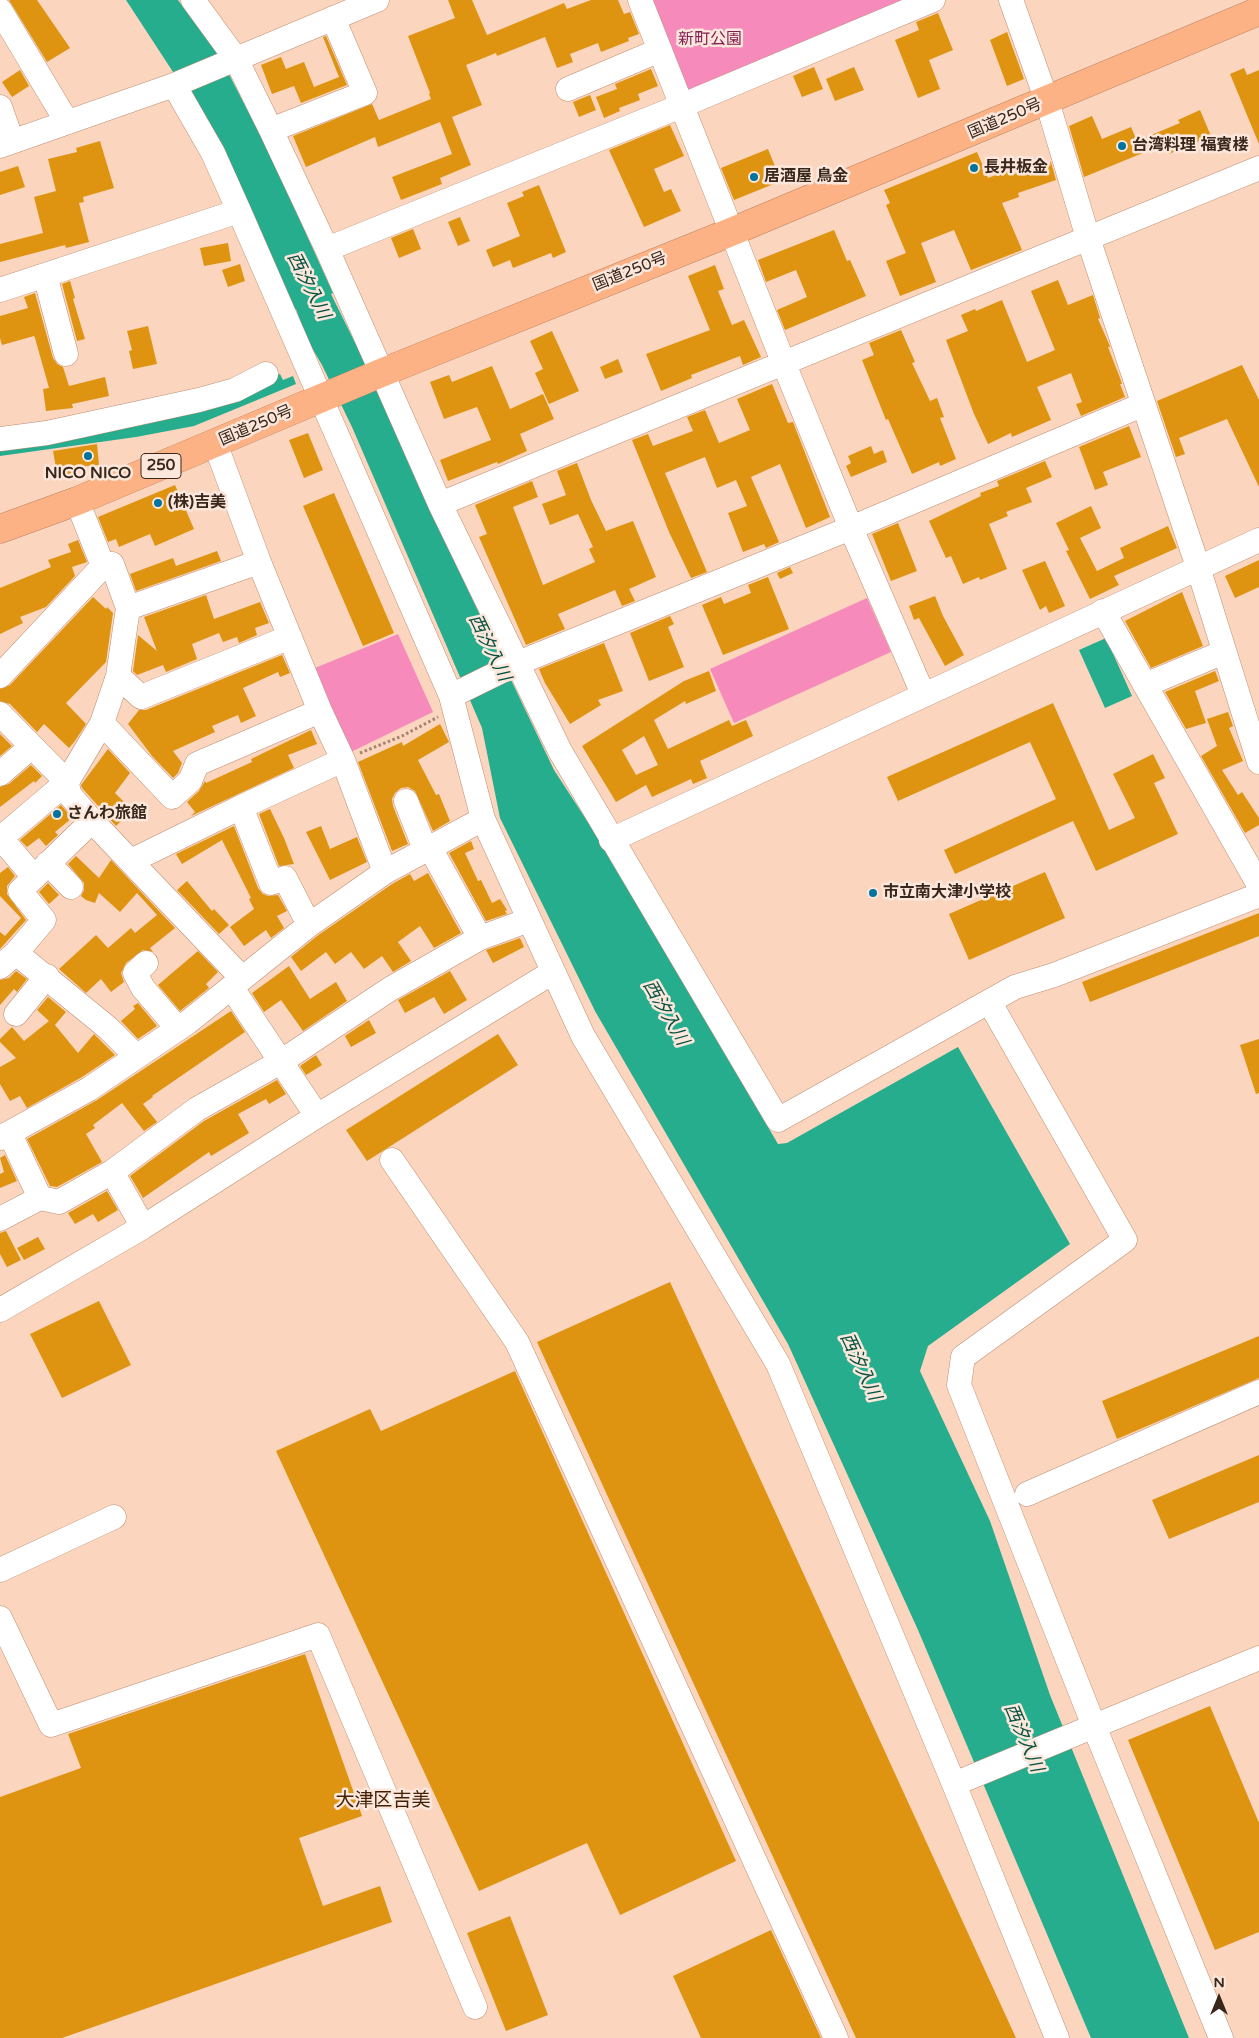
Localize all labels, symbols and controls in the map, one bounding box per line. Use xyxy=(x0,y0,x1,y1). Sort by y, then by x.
park label: 新町公園 xyxy=(678,30,742,50)
street label: 国道250号 xyxy=(965,95,1045,143)
place label: 台湾料理 福賓楼 xyxy=(1132,136,1248,156)
marker: 台湾料理 福賓楼 xyxy=(1116,140,1128,152)
place label: 長井板金 xyxy=(984,158,1048,178)
marker: 長井板金 xyxy=(968,162,980,174)
place label: 居酒屋 鳥金 xyxy=(764,167,848,187)
marker: 居酒屋 鳥金 xyxy=(748,171,760,183)
street label: 国道250号 xyxy=(590,248,670,296)
water label: 西汐入川 xyxy=(282,249,334,323)
street label: 国道250号 xyxy=(216,402,296,450)
marker: NICO NICO xyxy=(82,450,94,462)
road number: 250 xyxy=(141,454,181,478)
place label: NICO NICO xyxy=(45,464,131,484)
place label: (株)吉美 xyxy=(168,493,226,513)
marker: (株)吉美 xyxy=(152,497,164,509)
water label: 西汐入川 xyxy=(464,611,514,685)
place label: さんわ旅館 xyxy=(67,804,147,824)
marker: さんわ旅館 xyxy=(51,808,63,820)
place label: 市立南大津小学校 xyxy=(883,883,1011,903)
marker: 市立南大津小学校 xyxy=(867,887,879,899)
water label: 西汐入川 xyxy=(638,976,692,1050)
water label: 西汐入川 xyxy=(835,1330,885,1404)
water label: 西汐入川 xyxy=(999,1701,1047,1775)
district label: 大津区吉美 xyxy=(336,1790,430,1812)
north arrow xyxy=(1194,1973,1244,2023)
text: N xyxy=(1213,1974,1225,1991)

